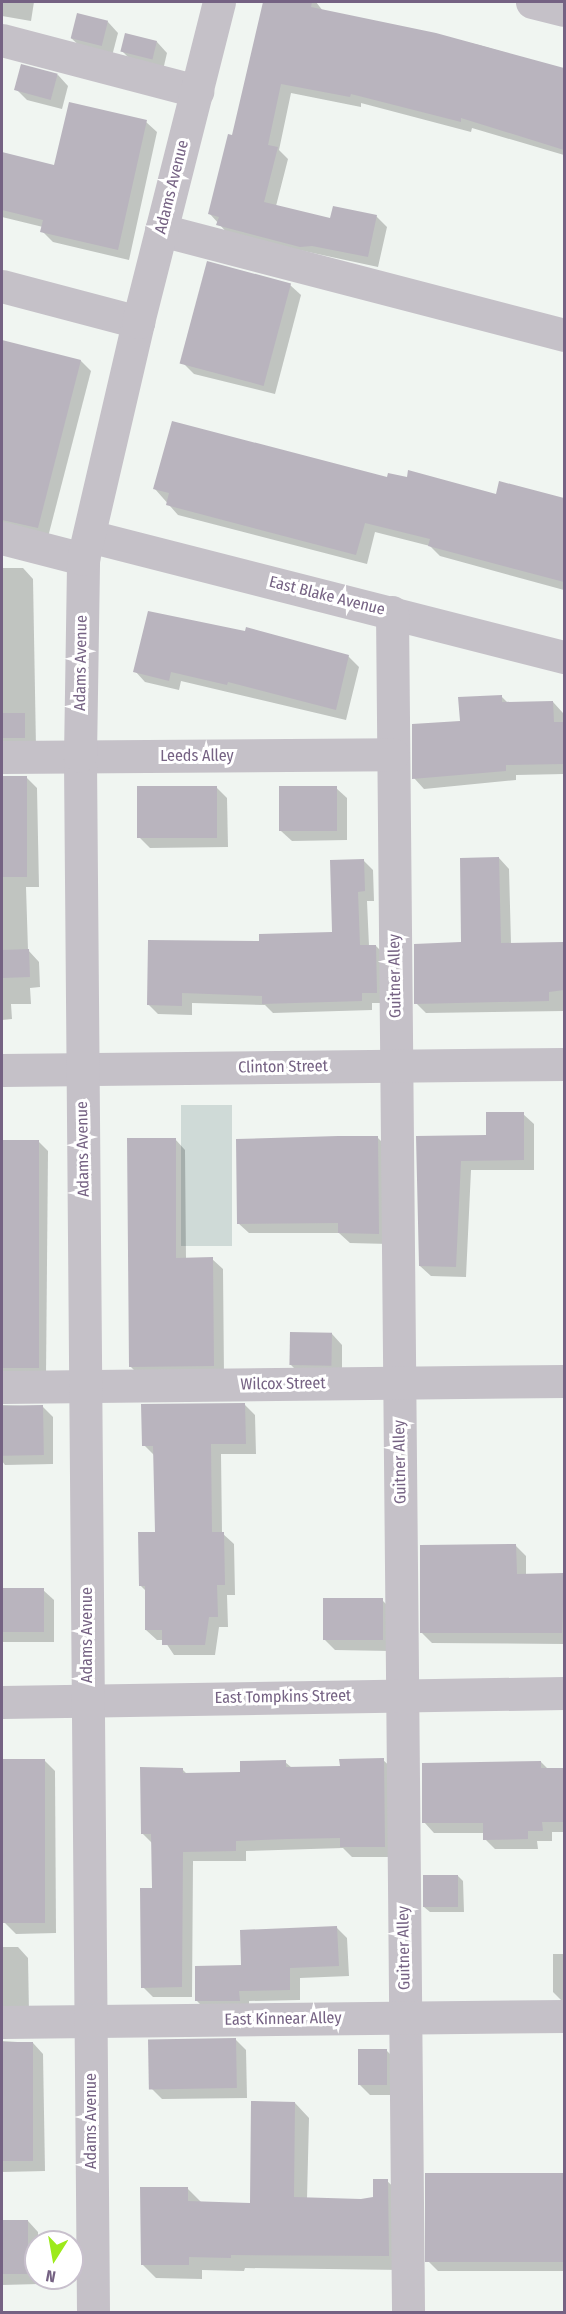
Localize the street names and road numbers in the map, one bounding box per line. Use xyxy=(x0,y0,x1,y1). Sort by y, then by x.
street label: Adams Avenue xyxy=(151,138,193,236)
street label: East Blake Avenue xyxy=(267,572,387,620)
street label: Adams Avenue xyxy=(71,615,91,711)
street label: Leeds Alley xyxy=(160,746,234,766)
street label: Guitner Alley xyxy=(385,934,405,1018)
street label: Clinton Street xyxy=(238,1057,328,1077)
street label: Adams Avenue xyxy=(73,1101,93,1197)
street label: Wilcox Street xyxy=(240,1374,326,1394)
street label: Guitner Alley xyxy=(390,1420,410,1504)
street label: Adams Avenue xyxy=(77,1587,97,1683)
street label: East Tompkins Street xyxy=(215,1686,351,1708)
street label: Guitner Alley xyxy=(394,1906,414,1990)
street label: East Kinnear Alley xyxy=(224,2008,342,2030)
street label: Adams Avenue xyxy=(81,2073,101,2169)

